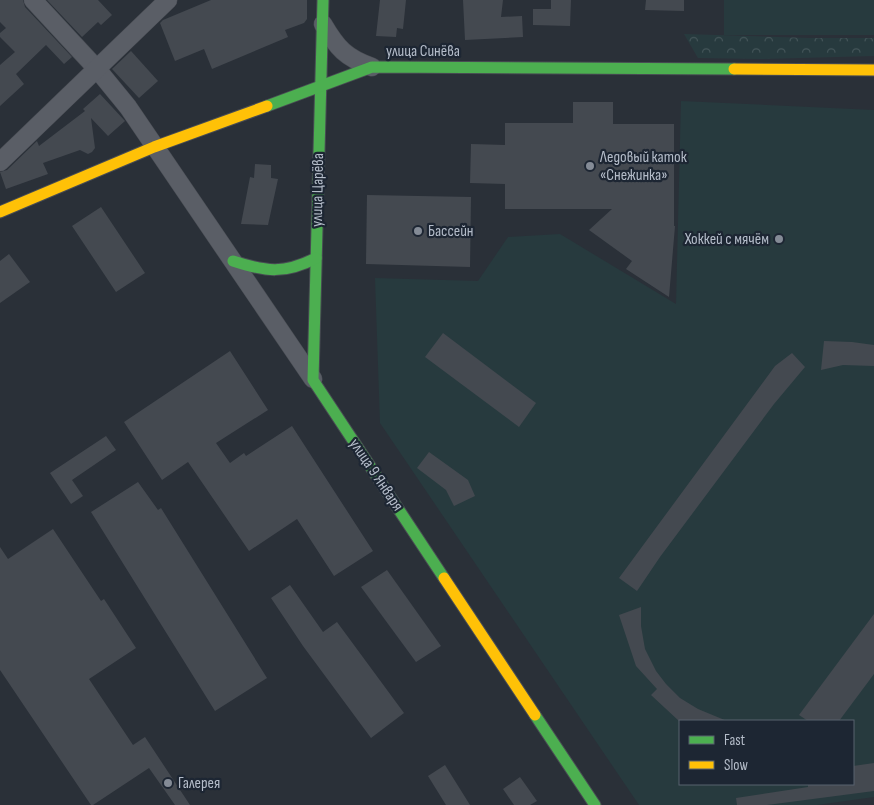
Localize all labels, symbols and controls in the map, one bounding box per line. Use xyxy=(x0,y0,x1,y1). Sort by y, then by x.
street label: улица Синёва xyxy=(386,42,460,61)
place label: Ледовый каток «Снежинка» xyxy=(599,148,688,185)
street label: улица Царёва xyxy=(308,153,328,227)
marker: Ледовый каток «Снежинка» xyxy=(584,160,596,172)
place label: Бассейн xyxy=(428,222,474,241)
marker: Бассейн xyxy=(412,225,424,237)
place label: Хоккей с мячём xyxy=(684,230,769,249)
marker: Хоккей с мячём xyxy=(773,233,785,245)
street label: улица 9 Января xyxy=(345,435,407,515)
legend xyxy=(679,720,854,785)
text: Fast xyxy=(724,731,746,750)
text: Slow xyxy=(724,756,748,775)
place label: Галерея xyxy=(178,774,220,793)
marker: Галерея xyxy=(162,777,174,789)

